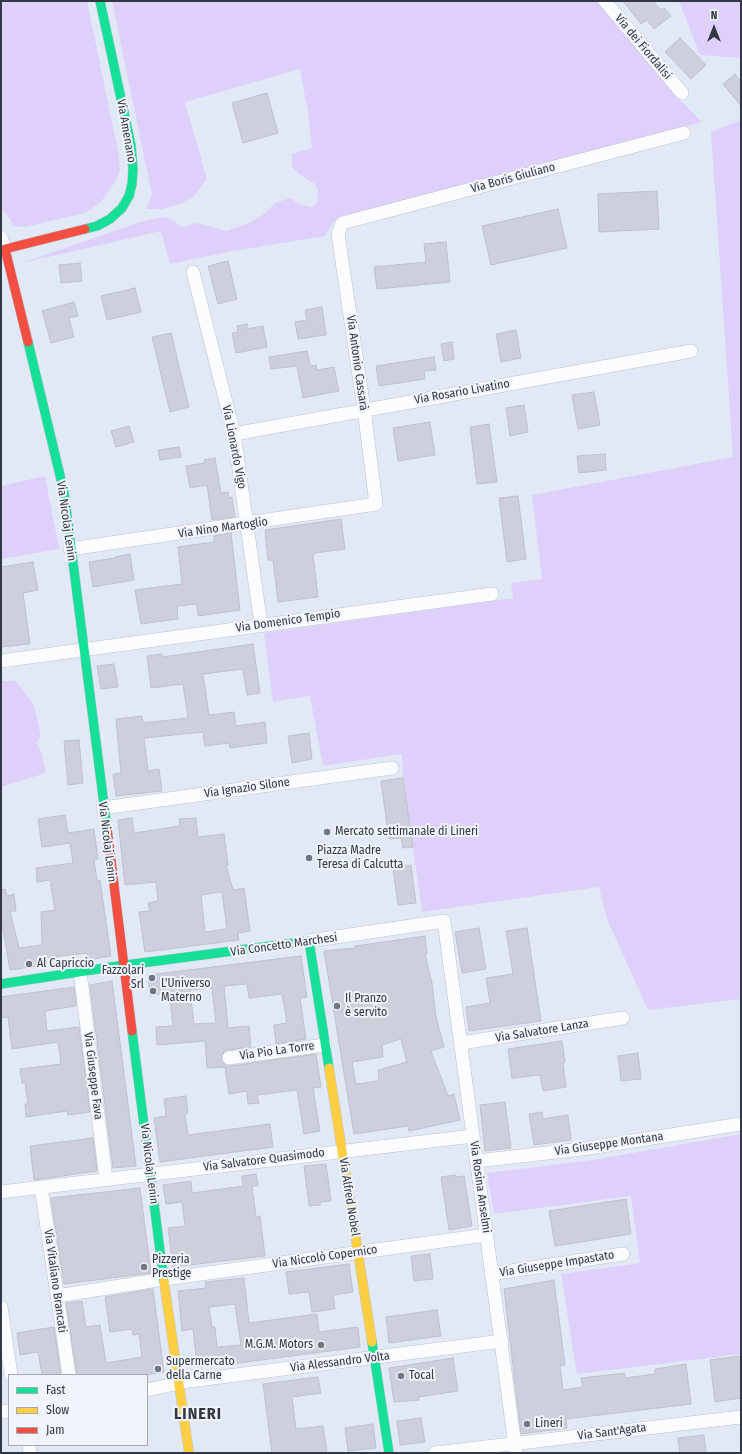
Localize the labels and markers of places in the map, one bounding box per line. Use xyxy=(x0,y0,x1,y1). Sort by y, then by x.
place label: Mercato settimanale di Lineri xyxy=(335,825,478,839)
marker: Mercato settimanale di Lineri xyxy=(322,827,332,837)
place label: Piazza Madre Teresa di Calcutta xyxy=(317,844,403,872)
marker: Piazza Madre Teresa di Calcutta xyxy=(304,853,314,863)
place label: Al Capriccio xyxy=(37,957,94,971)
marker: Al Capriccio xyxy=(24,959,34,969)
place label: Fazzolari Srl xyxy=(102,964,144,992)
marker: Fazzolari Srl xyxy=(147,973,157,983)
place label: L'Universo Materno xyxy=(161,977,211,1005)
marker: L'Universo Materno xyxy=(148,986,158,996)
place label: Il Pranzo è servito xyxy=(345,992,387,1020)
marker: Il Pranzo è servito xyxy=(332,1001,342,1011)
place label: Pizzeria Prestige xyxy=(152,1253,191,1281)
marker: Pizzeria Prestige xyxy=(139,1262,149,1272)
place label: M.G.M. Motors xyxy=(245,1338,313,1352)
marker: M.G.M. Motors xyxy=(316,1340,326,1350)
place label: Supermercato della Carne xyxy=(166,1355,235,1383)
marker: Supermercato della Carne xyxy=(153,1364,163,1374)
place label: Tocal xyxy=(409,1369,434,1383)
marker: Tocal xyxy=(396,1371,406,1381)
place label: Lineri xyxy=(535,1417,563,1431)
marker: Lineri xyxy=(522,1419,532,1429)

